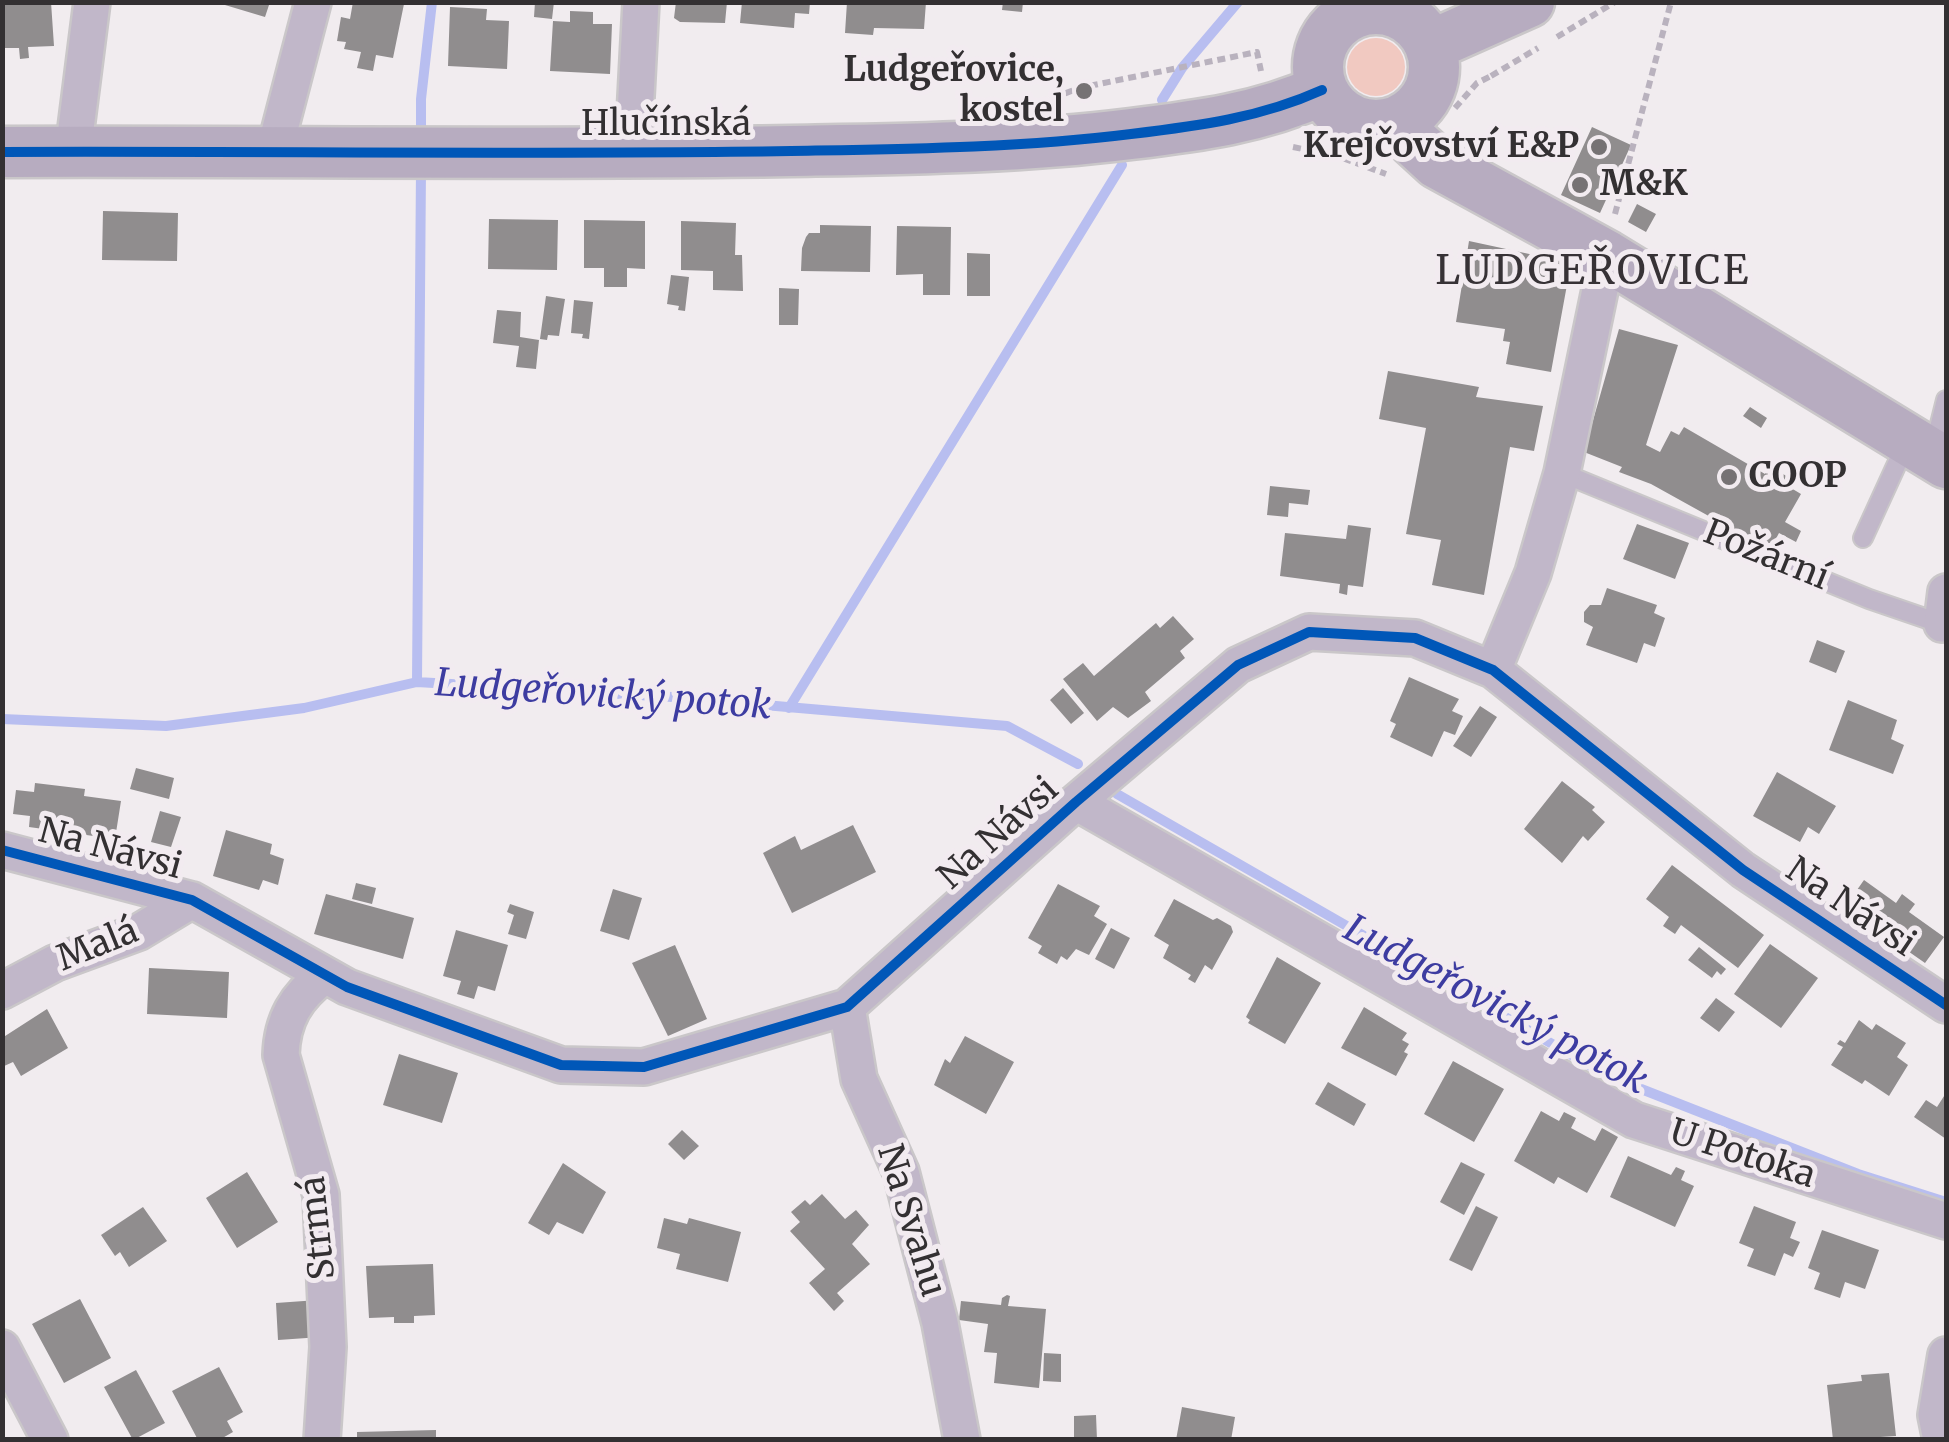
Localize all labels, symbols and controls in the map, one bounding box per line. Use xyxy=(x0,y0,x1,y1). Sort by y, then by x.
place label: Ludgeřovice, kostel xyxy=(843,50,1064,132)
marker: Ludgeřovice, kostel xyxy=(1073,80,1095,102)
street label: Hlučínská xyxy=(581,104,751,146)
place label: Krejčovství E&P xyxy=(1303,126,1579,168)
marker: Krejčovství E&P xyxy=(1588,136,1610,158)
place label: M&K xyxy=(1600,164,1688,206)
marker: M&K xyxy=(1569,174,1591,196)
district label: LUDGEŘOVICE xyxy=(1435,249,1751,297)
place label: COOP xyxy=(1749,456,1847,498)
marker: COOP xyxy=(1718,466,1740,488)
street label: Požární xyxy=(1697,512,1835,600)
water label: Ludgeřovický potok xyxy=(433,662,773,730)
street label: Na Návsi xyxy=(930,769,1068,899)
street label: Na Návsi xyxy=(34,811,186,889)
street label: Na Návsi xyxy=(1777,850,1923,966)
water label: Ludgeřovický potok xyxy=(1336,907,1654,1105)
street label: Malá xyxy=(52,911,144,981)
street label: U Potoka xyxy=(1664,1112,1820,1198)
street label: Na Svahu xyxy=(867,1140,953,1302)
street label: Strmá xyxy=(293,1174,345,1282)

